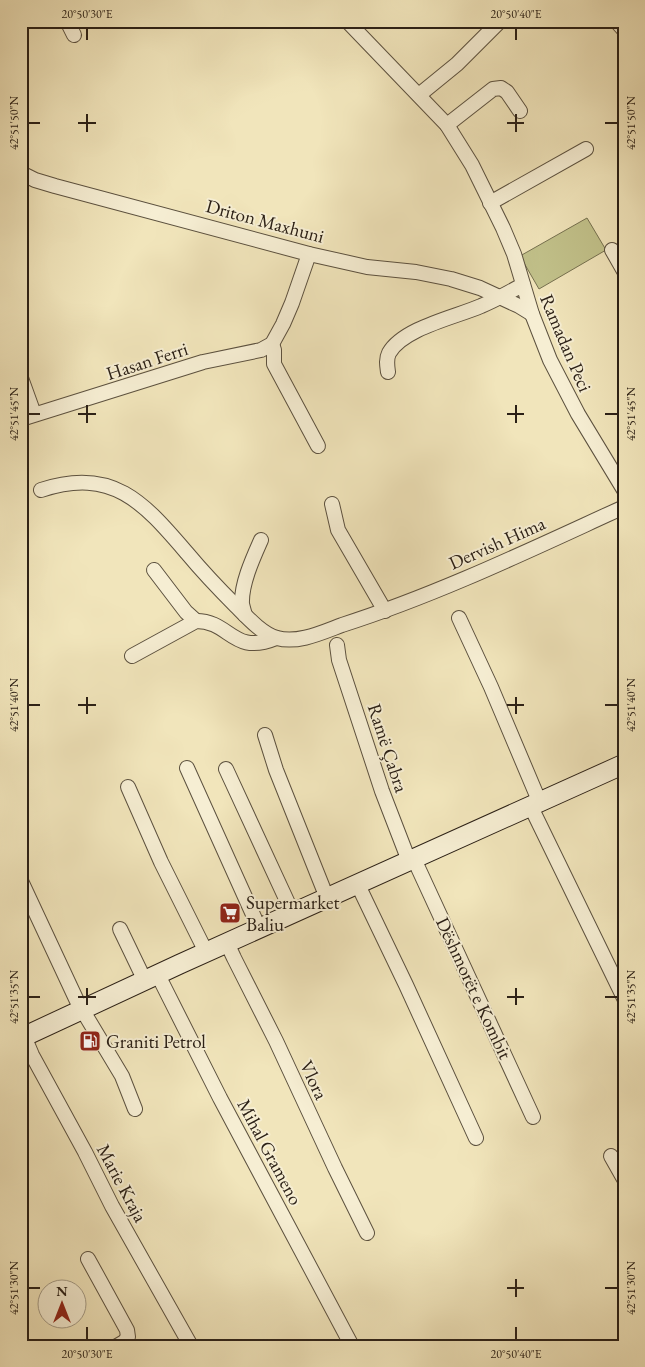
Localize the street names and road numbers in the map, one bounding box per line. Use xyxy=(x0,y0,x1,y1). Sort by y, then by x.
street label: Driton Maxhuni xyxy=(203,193,327,249)
street label: Ramadan Peci xyxy=(534,290,598,396)
street label: Hasan Ferri xyxy=(103,336,191,386)
street label: Dervish Hima xyxy=(445,510,550,575)
street label: Ramë Çabra xyxy=(362,700,414,796)
street label: Dëshmorët e Kombit xyxy=(430,913,518,1063)
street label: Vlora xyxy=(294,1056,334,1104)
street label: Mihal Grameno xyxy=(232,1095,308,1209)
street label: Marie Kraja xyxy=(91,1140,153,1227)

